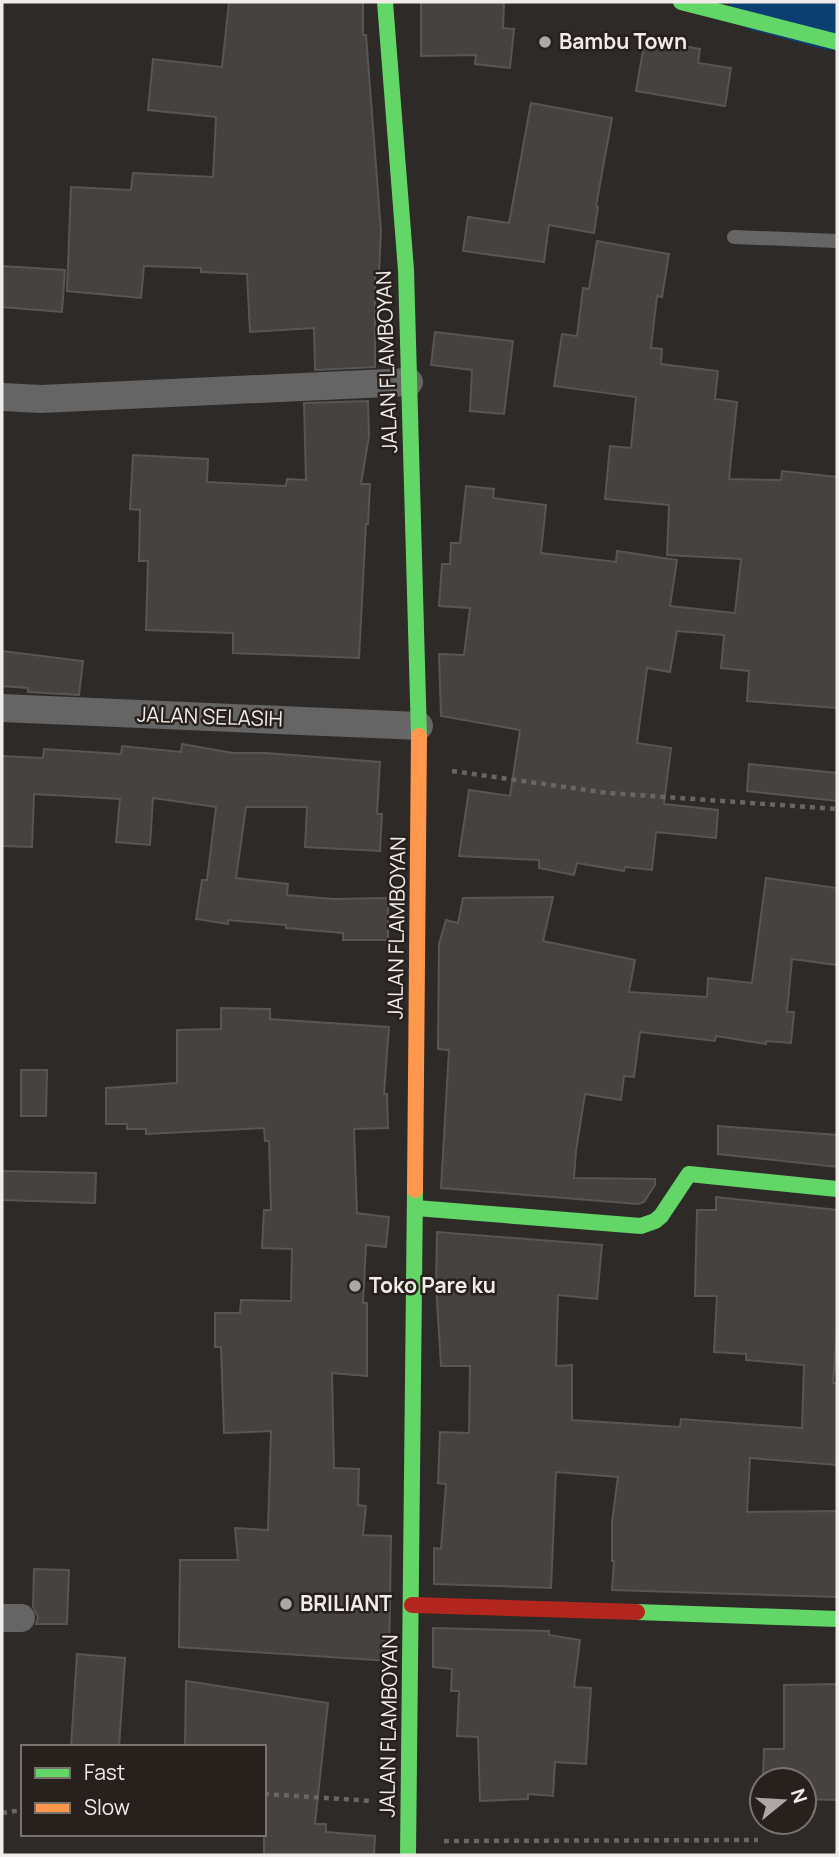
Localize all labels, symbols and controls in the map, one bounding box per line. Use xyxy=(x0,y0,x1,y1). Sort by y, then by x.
place label: Bambu Town xyxy=(559,27,687,55)
marker: Bambu Town xyxy=(537,34,553,50)
street label: JALAN FLAMBOYAN xyxy=(369,270,403,454)
street label: JALAN SELASIH xyxy=(137,699,283,733)
street label: JALAN FLAMBOYAN xyxy=(380,836,412,1020)
place label: Toko Pare ku xyxy=(369,1271,496,1299)
marker: Toko Pare ku xyxy=(347,1278,363,1294)
place label: BRILIANT xyxy=(300,1589,392,1617)
marker: BRILIANT xyxy=(278,1596,294,1612)
street label: JALAN FLAMBOYAN xyxy=(372,1634,404,1818)
legend xyxy=(21,1745,266,1836)
text: Fast xyxy=(84,1758,125,1786)
north arrow xyxy=(748,1766,818,1836)
text: N xyxy=(785,1785,814,1806)
text: Slow xyxy=(84,1793,130,1821)

